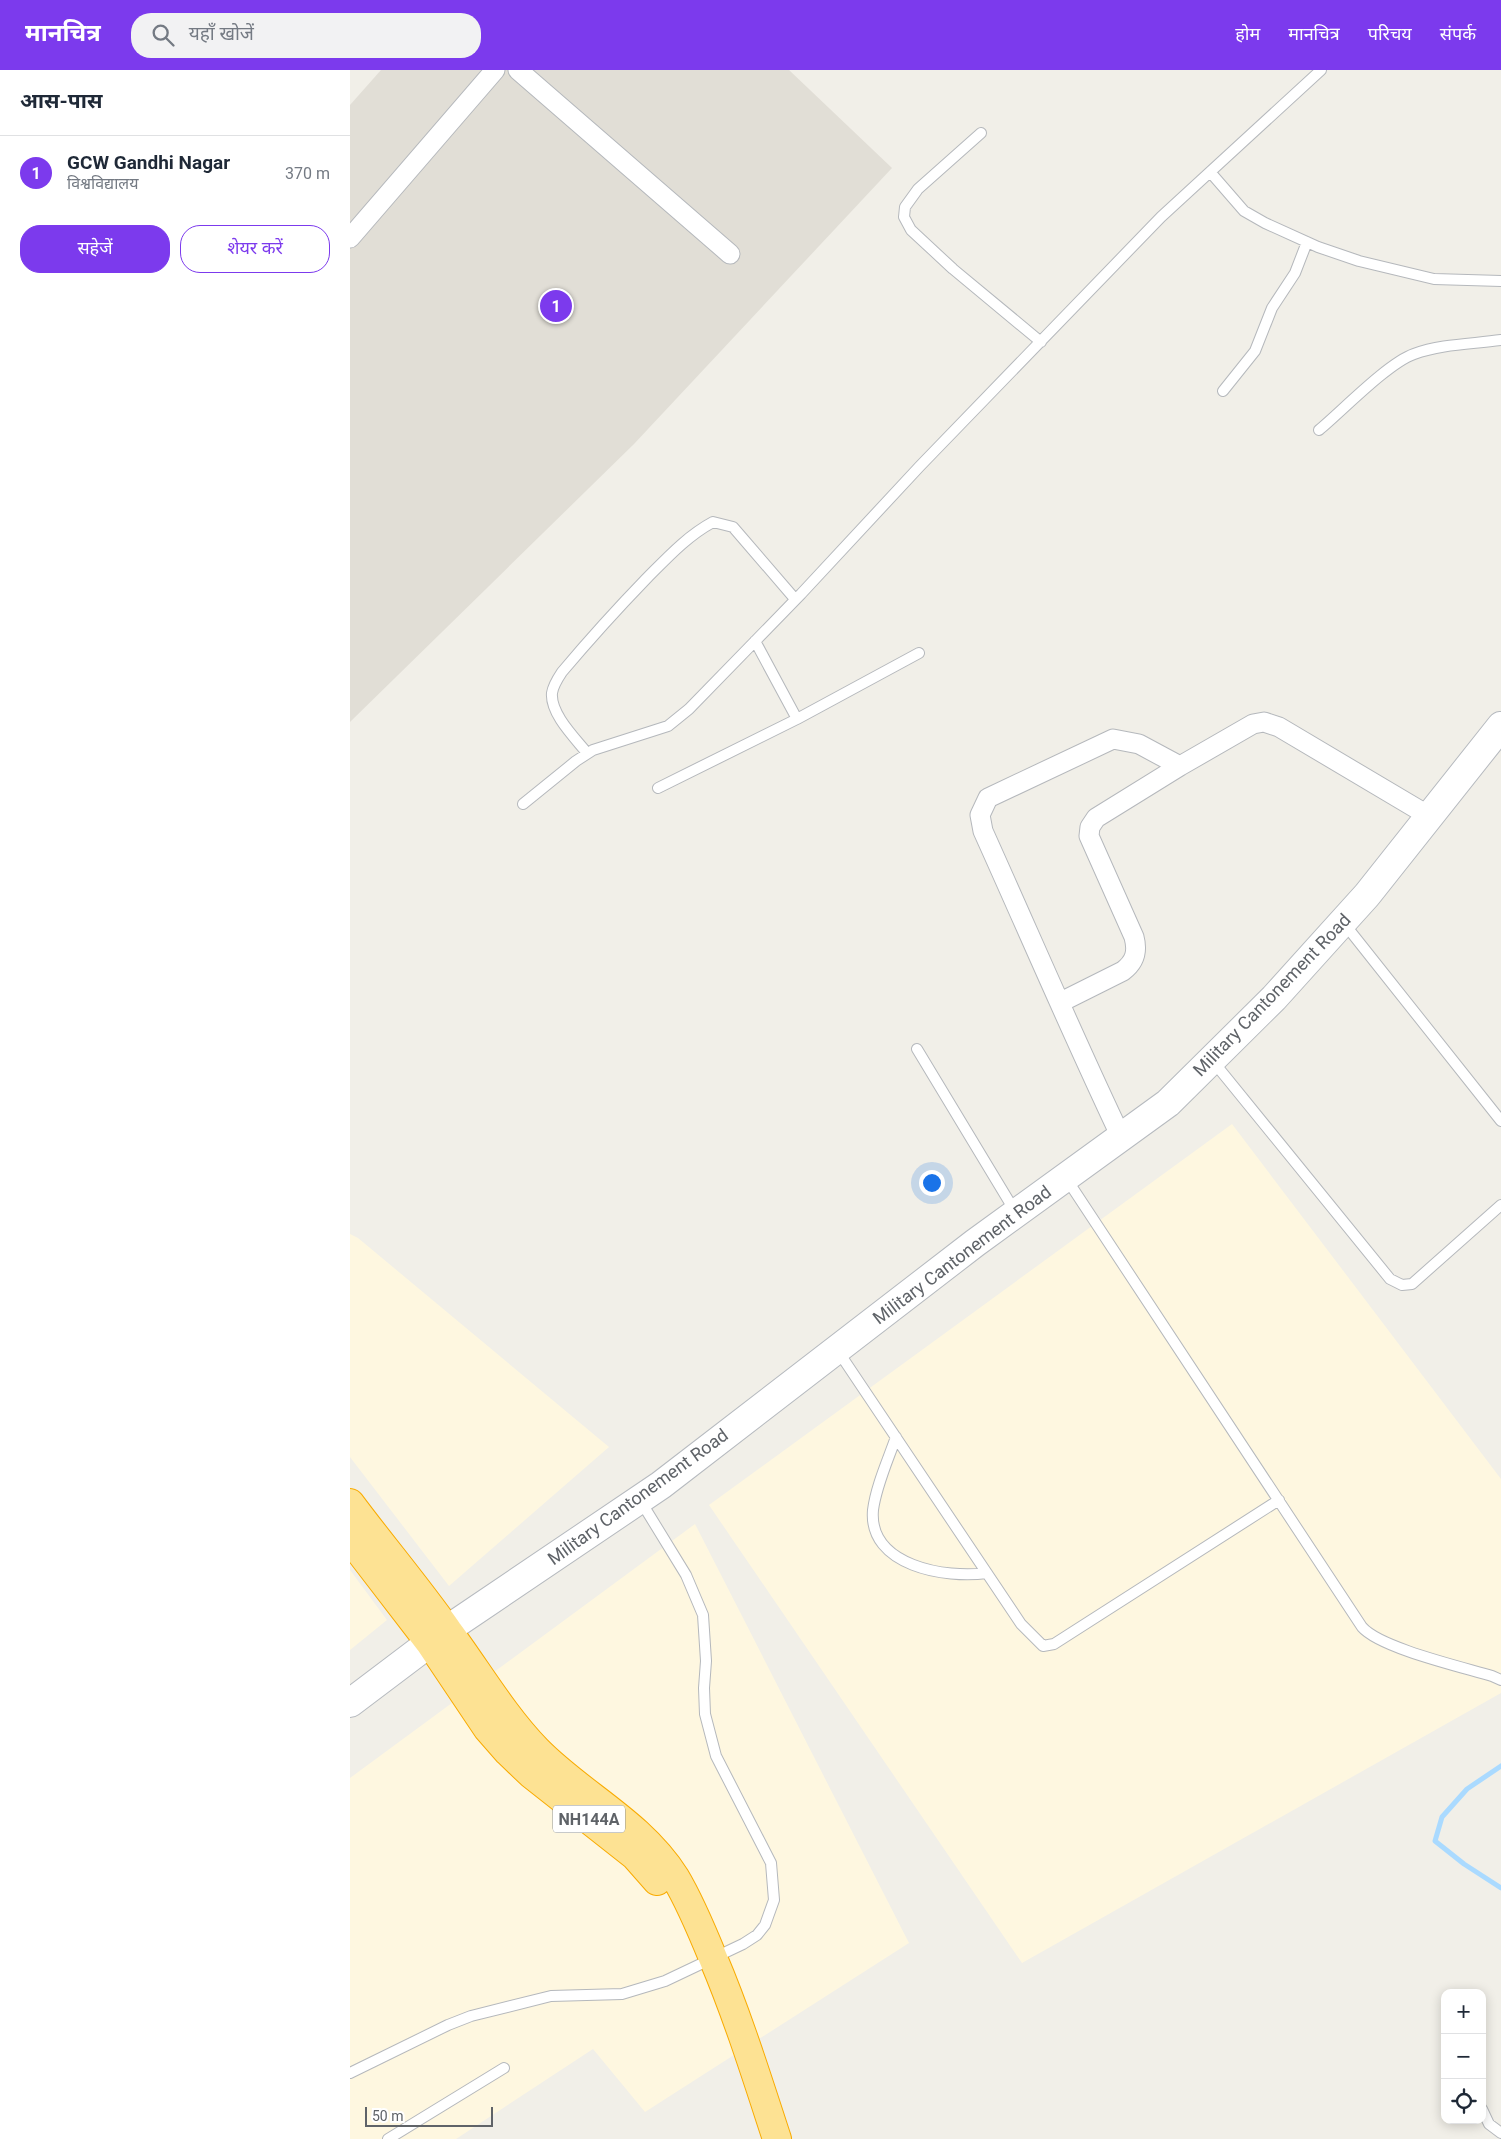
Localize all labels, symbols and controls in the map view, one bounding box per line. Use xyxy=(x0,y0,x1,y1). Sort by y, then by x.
search box xyxy=(131,13,481,58)
text: मानचित्र xyxy=(25,19,101,47)
icon: search xyxy=(149,21,177,49)
text: यहाँ खोजें xyxy=(189,22,254,45)
text: होम xyxy=(1235,23,1260,44)
text: मानचित्र xyxy=(1288,23,1340,44)
text: परिचय xyxy=(1368,23,1412,44)
text: संपर्क xyxy=(1440,23,1476,44)
text: आस-पास xyxy=(20,89,102,113)
text: GCW Gandhi Nagar xyxy=(67,151,230,174)
text: 1 xyxy=(31,164,41,183)
text: 370 m xyxy=(285,164,330,183)
text: विश्वविद्यालय xyxy=(67,174,138,193)
button: सहेजें xyxy=(20,225,170,273)
button: शेयर करें xyxy=(180,225,330,273)
pin: 1 xyxy=(540,287,572,325)
street label: Military Cantonement Road xyxy=(1189,909,1355,1080)
your location xyxy=(919,1170,945,1196)
street label: Military Cantonement Road xyxy=(868,1181,1055,1328)
street label: Military Cantonement Road xyxy=(544,1424,732,1569)
road number: NH144A xyxy=(553,1806,625,1832)
map controls xyxy=(1441,1989,1486,2124)
button: + xyxy=(1441,1989,1486,2034)
button: − xyxy=(1441,2034,1486,2079)
button: locate xyxy=(1441,2079,1486,2124)
scale bar xyxy=(365,2104,492,2127)
text: 50 m xyxy=(372,2108,404,2124)

